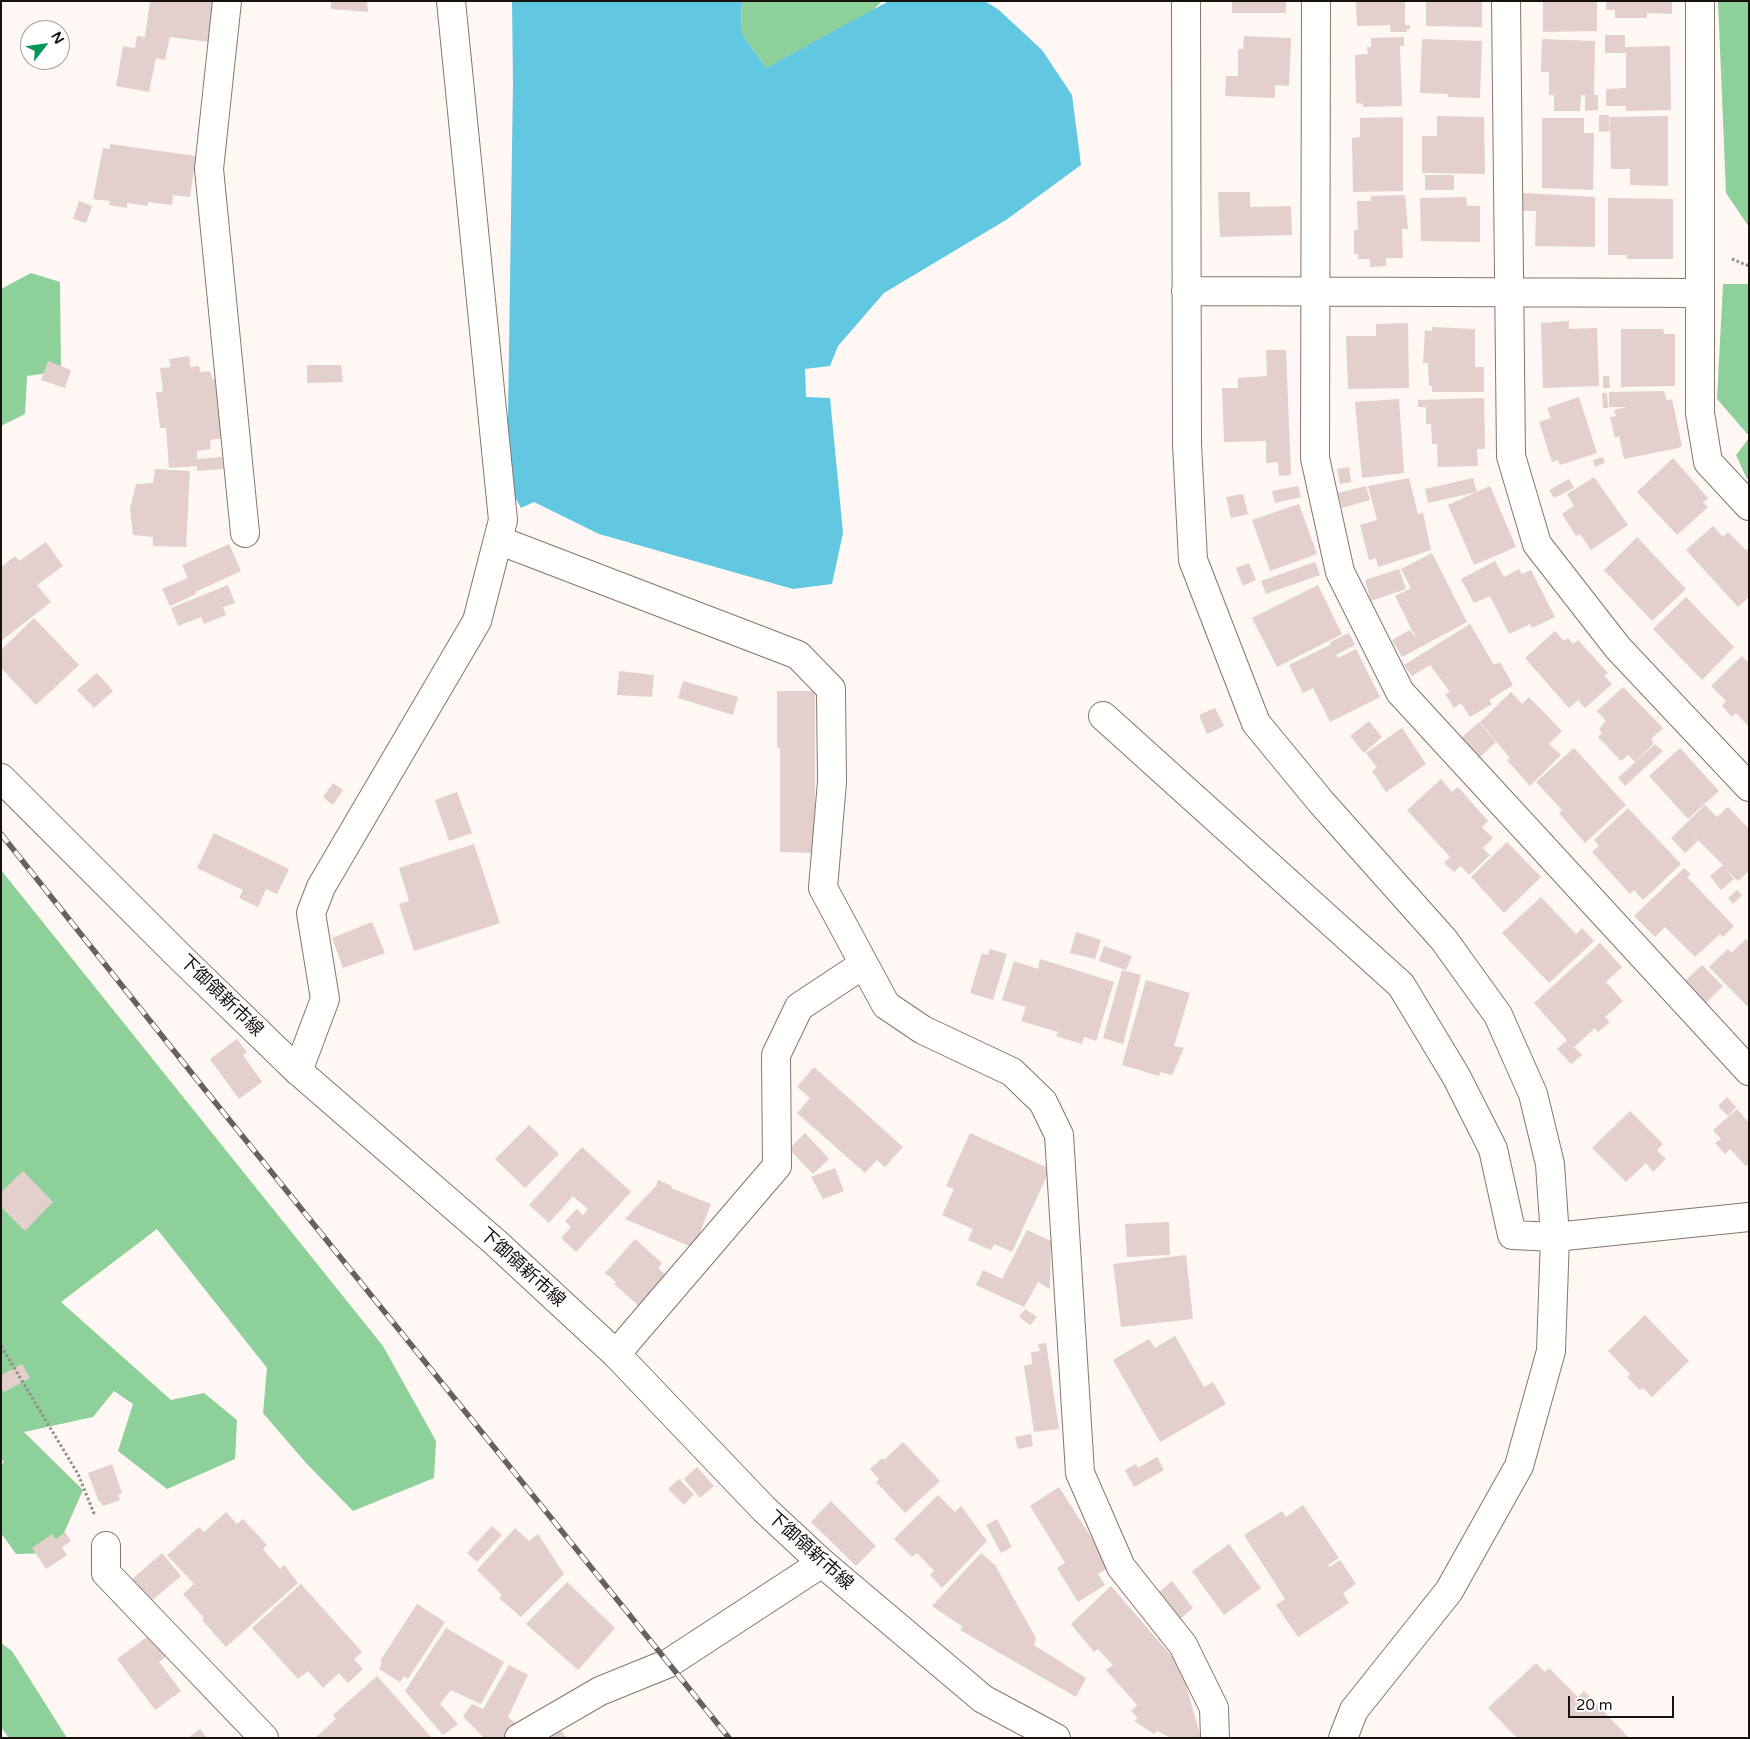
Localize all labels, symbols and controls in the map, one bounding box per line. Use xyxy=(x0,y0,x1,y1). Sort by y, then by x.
north arrow xyxy=(20,20,70,70)
text: N xyxy=(47,29,68,47)
street label: 下御領新市線 xyxy=(175,951,267,1041)
street label: 下御領新市線 xyxy=(475,1224,569,1312)
street label: 下御領新市線 xyxy=(763,1507,857,1595)
scale bar xyxy=(1570,1686,1676,1718)
text: 20 m xyxy=(1576,1696,1613,1714)

